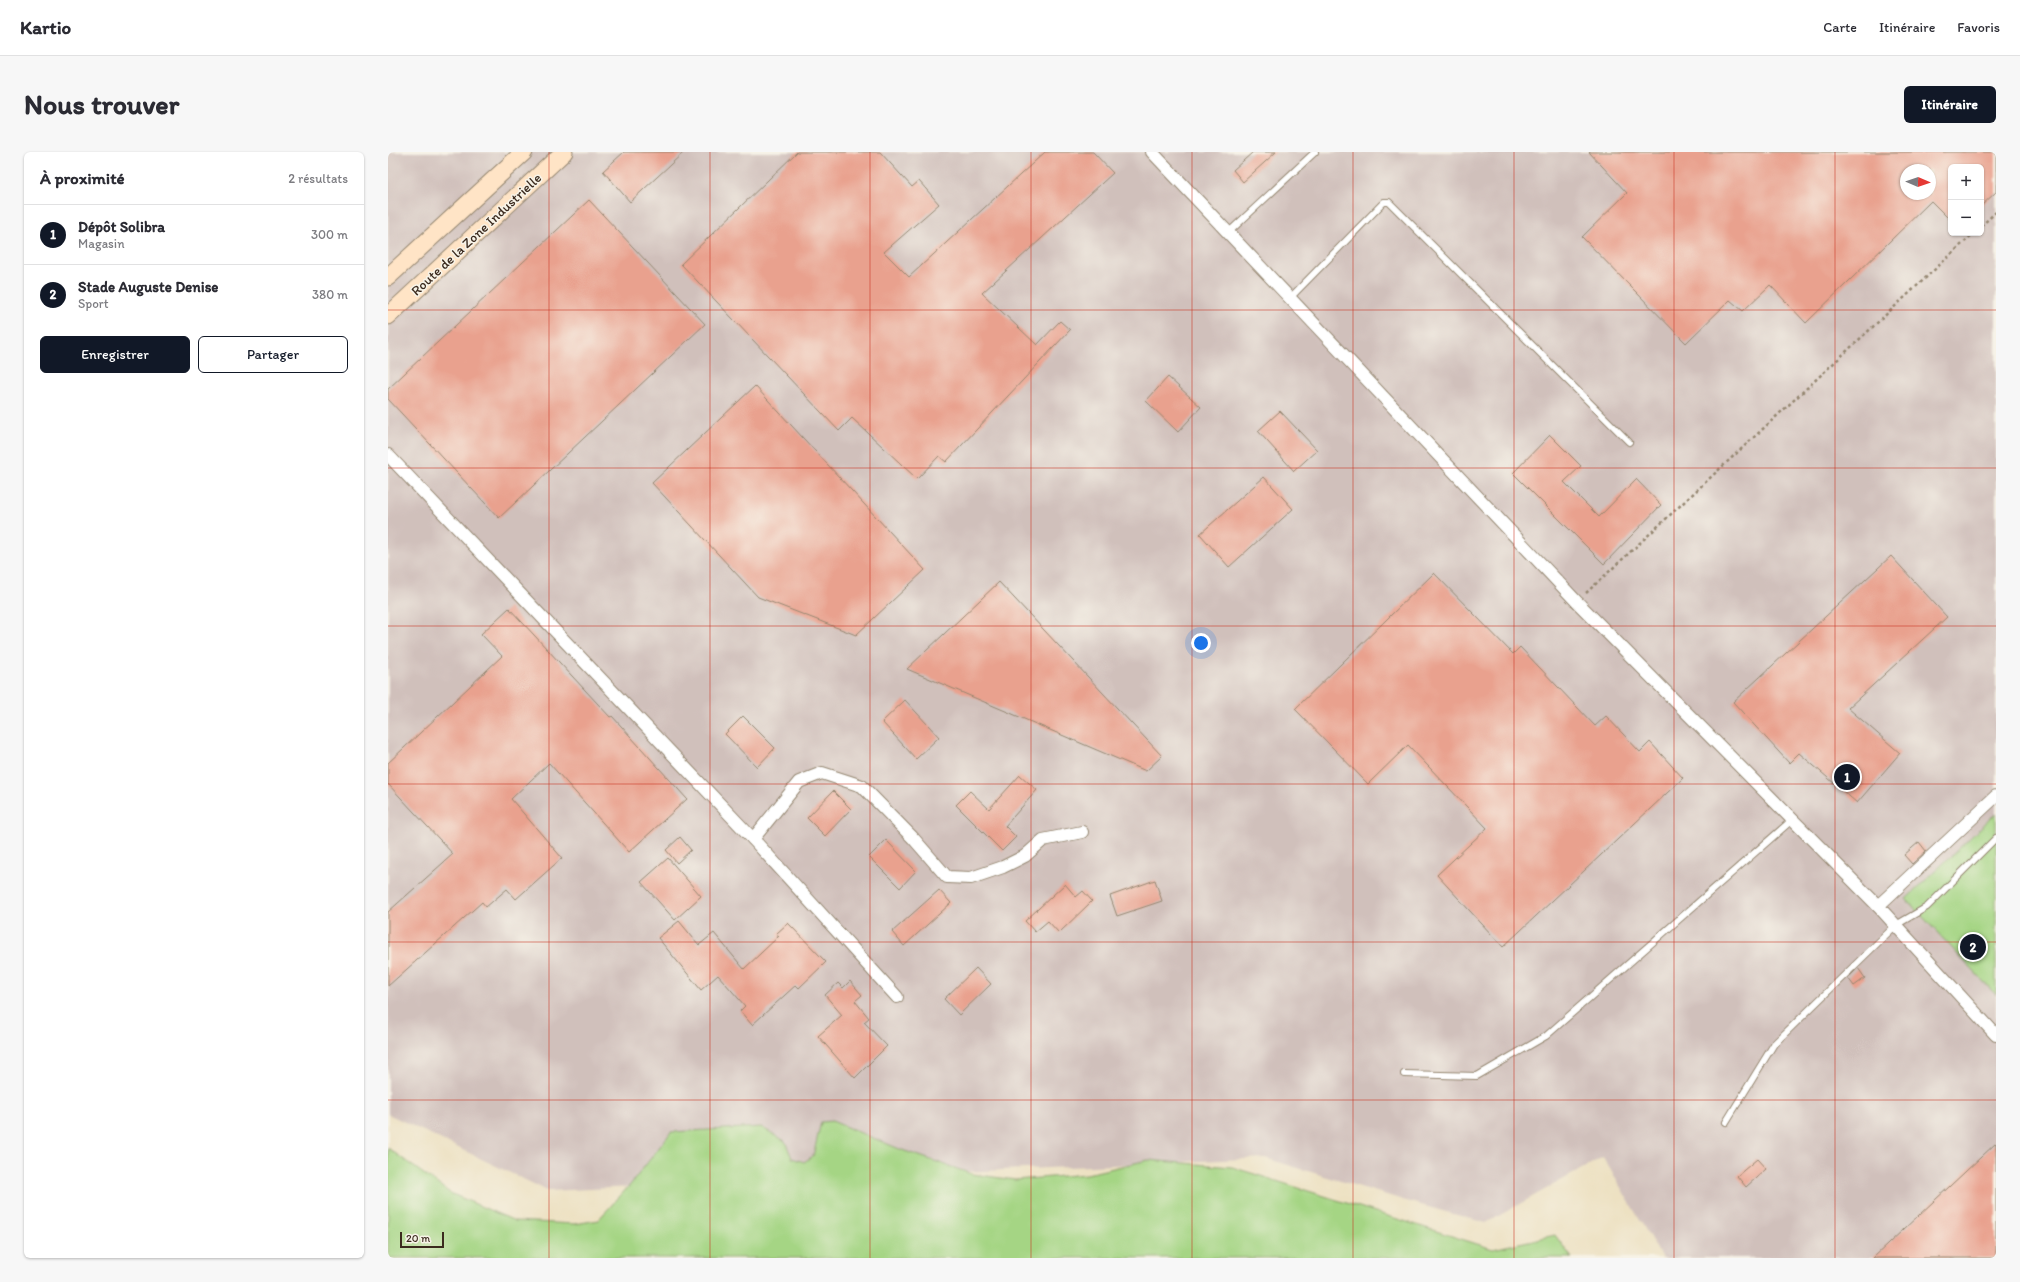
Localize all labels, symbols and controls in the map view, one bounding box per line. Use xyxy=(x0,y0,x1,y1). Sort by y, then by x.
text: Kartio xyxy=(20,16,71,39)
text: Carte xyxy=(1823,19,1857,36)
text: Itinéraire xyxy=(1879,19,1935,36)
text: Favoris xyxy=(1957,19,2000,36)
button: Itinéraire xyxy=(1904,86,1996,123)
text: Nous trouver xyxy=(24,87,179,121)
north arrow xyxy=(1900,164,1936,200)
map controls xyxy=(1948,164,1984,236)
button: + xyxy=(1948,164,1984,200)
text: À proximité xyxy=(40,168,125,188)
street label: Route de la Zone Industrielle xyxy=(408,169,545,299)
text: 2 résultats xyxy=(288,171,348,186)
button: − xyxy=(1948,200,1984,236)
text: Dépôt Solibra xyxy=(78,218,165,236)
text: 1 xyxy=(50,227,56,242)
text: 300 m xyxy=(311,227,348,242)
text: Magasin xyxy=(78,236,125,251)
text: Stade Auguste Denise xyxy=(78,278,218,296)
text: 2 xyxy=(50,287,56,302)
text: 380 m xyxy=(312,287,348,302)
text: Sport xyxy=(78,296,109,311)
button: Enregistrer xyxy=(40,336,190,373)
button: Partager xyxy=(198,336,348,373)
your location xyxy=(1191,633,1211,653)
pin: 1 xyxy=(1834,762,1860,792)
pin: 2 xyxy=(1960,932,1986,962)
scale bar xyxy=(400,1230,444,1249)
text: 20 m xyxy=(406,1232,430,1245)

